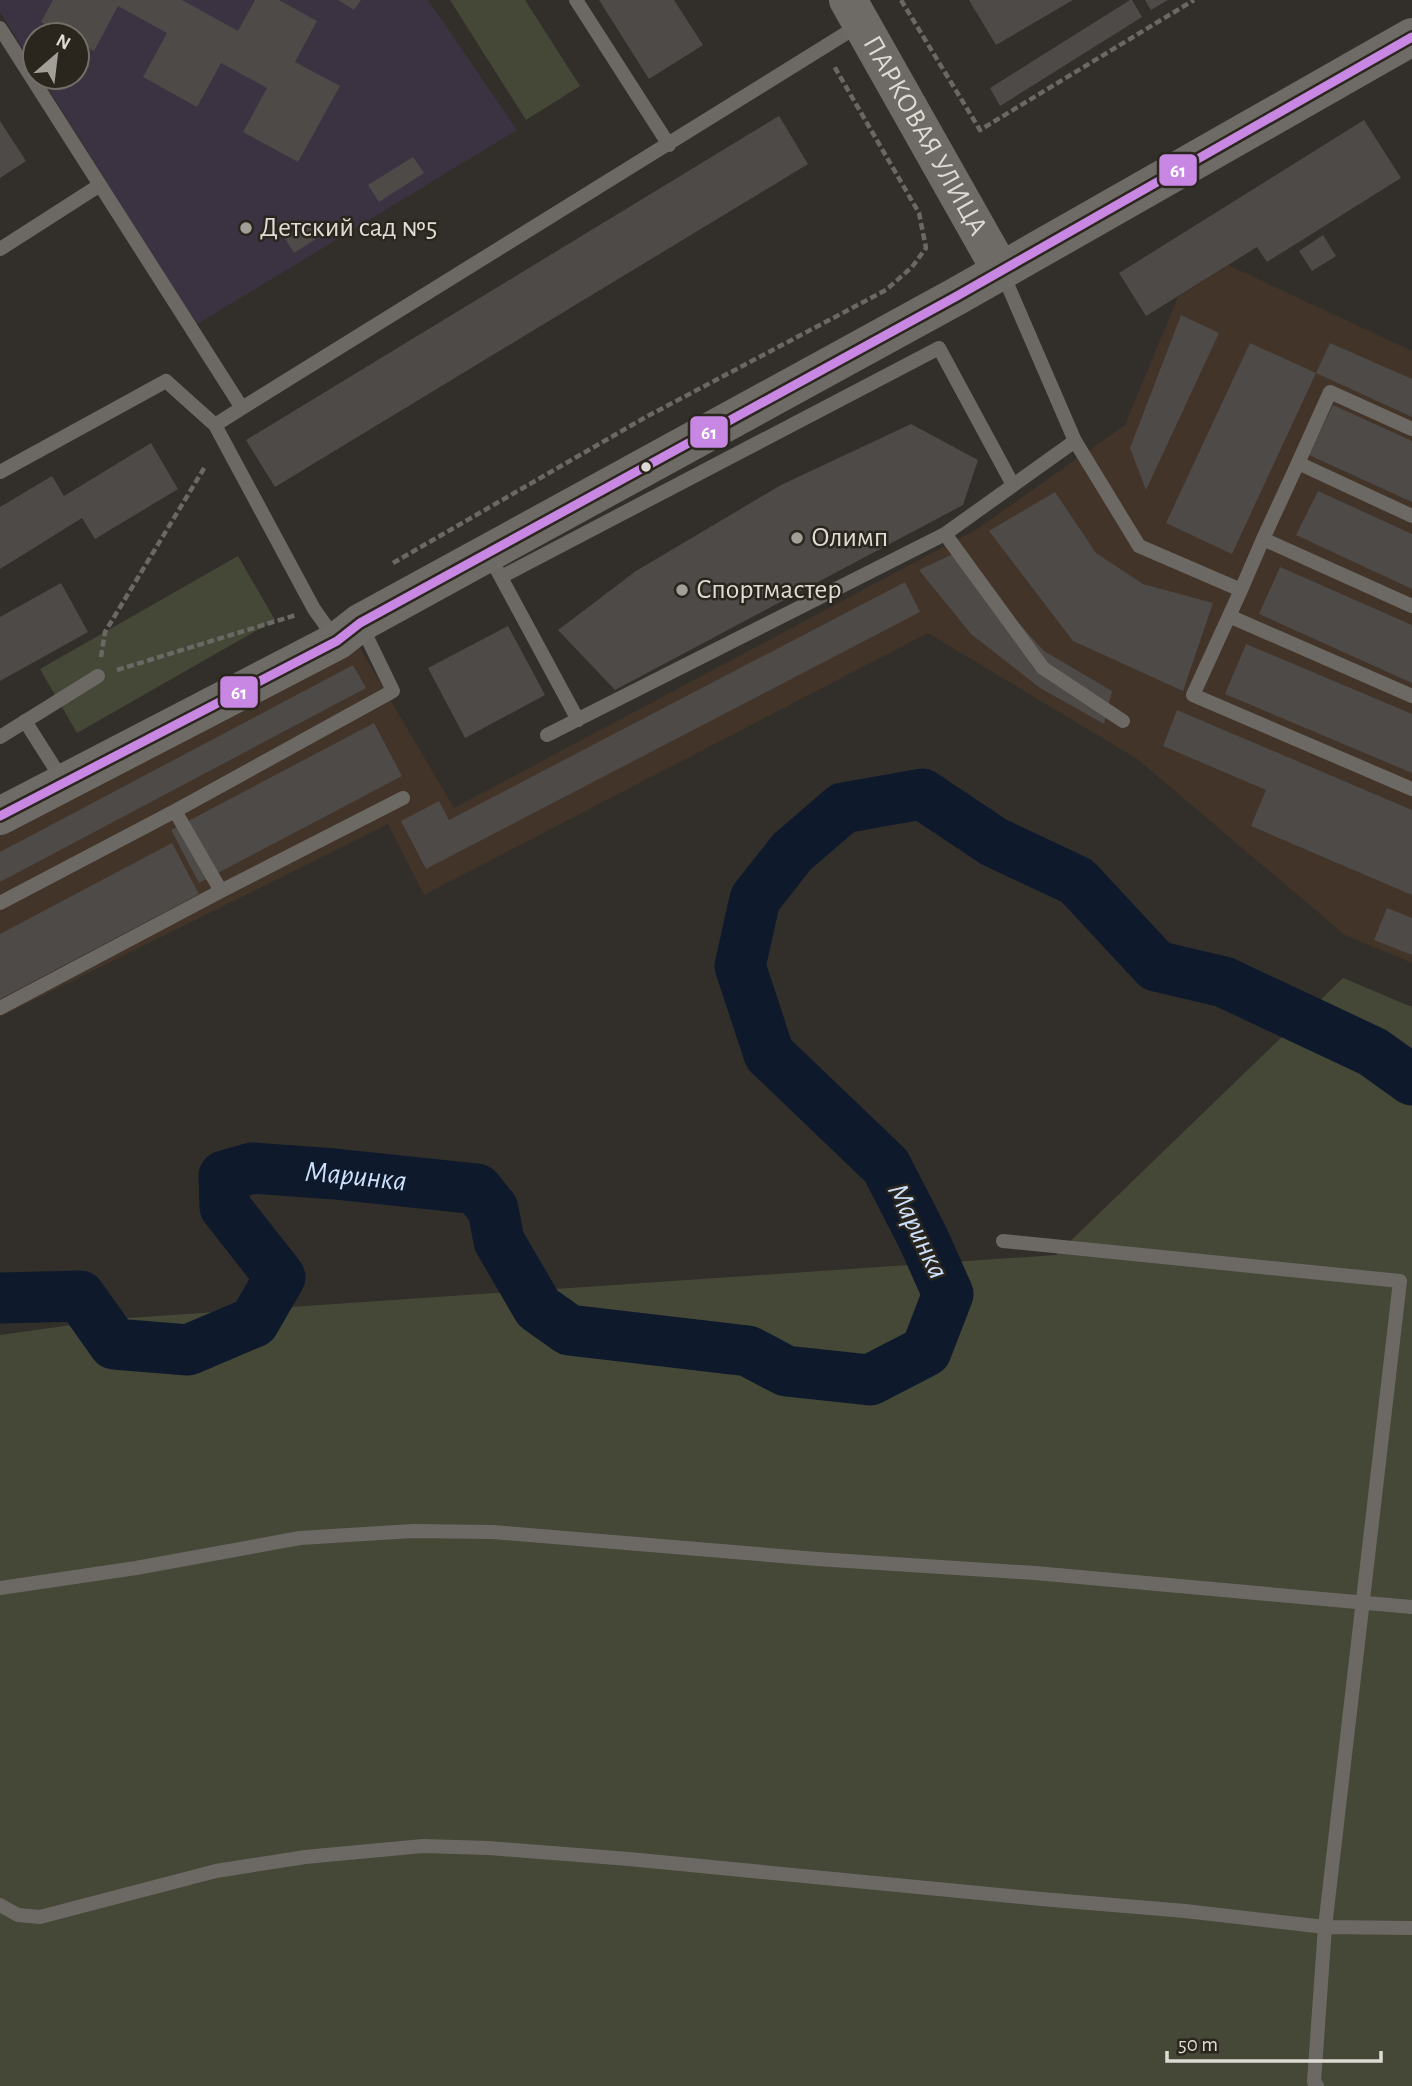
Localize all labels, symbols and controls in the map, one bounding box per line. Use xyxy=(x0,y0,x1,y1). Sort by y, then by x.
north arrow xyxy=(21,21,91,91)
text: N xyxy=(53,31,74,54)
street label: ПАРКОВАЯ УЛИЦА xyxy=(857,31,992,240)
line badge: 61 xyxy=(1158,153,1198,187)
text: 61 xyxy=(1170,162,1186,181)
place label: Детский сад №5 xyxy=(260,214,438,242)
marker: Детский сад №5 xyxy=(238,220,254,236)
line badge: 61 xyxy=(689,415,729,449)
text: 61 xyxy=(701,424,717,443)
unlabelled marker xyxy=(639,460,653,474)
place label: Олимп xyxy=(811,524,888,552)
marker: Олимп xyxy=(789,530,805,546)
place label: Спортмастер xyxy=(696,576,842,604)
marker: Спортмастер xyxy=(674,582,690,598)
line badge: 61 xyxy=(219,675,259,709)
text: 61 xyxy=(231,684,247,703)
water label: Маринка xyxy=(304,1157,408,1196)
water label: Маринка xyxy=(882,1179,954,1283)
scale bar xyxy=(1167,2020,1380,2064)
text: 50 m xyxy=(1178,2034,1218,2055)

